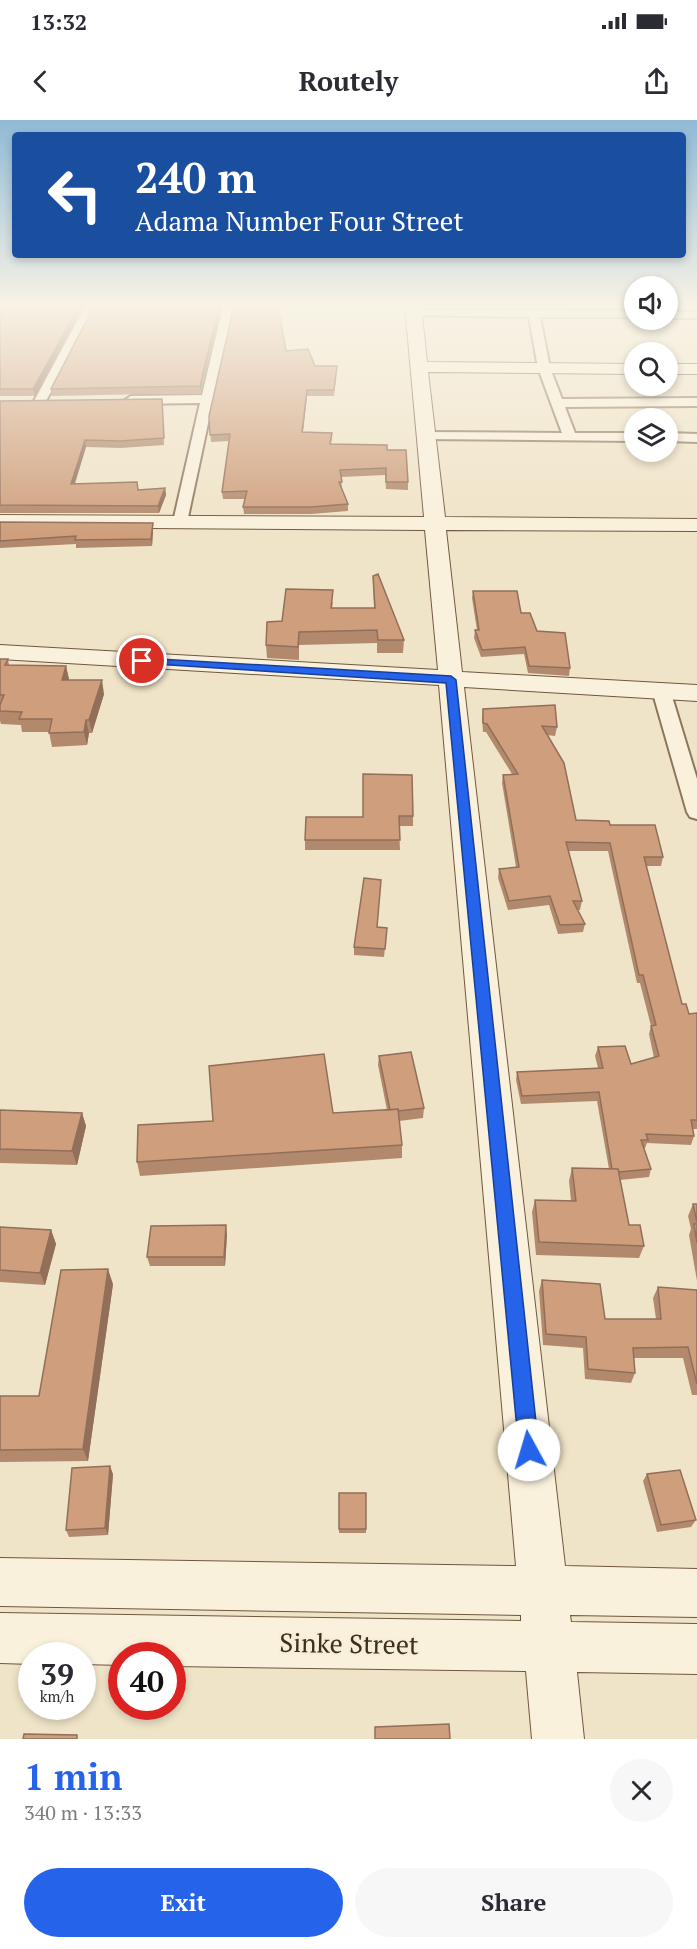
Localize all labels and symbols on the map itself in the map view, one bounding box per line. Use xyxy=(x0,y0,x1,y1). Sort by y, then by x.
pin xyxy=(116,635,167,686)
position arrow xyxy=(497,1418,561,1482)
street label: Sinke Street xyxy=(279,1625,419,1661)
speed limit sign: 40 xyxy=(108,1642,186,1720)

